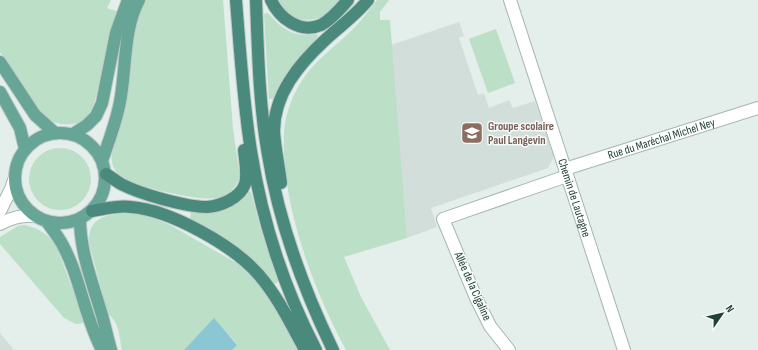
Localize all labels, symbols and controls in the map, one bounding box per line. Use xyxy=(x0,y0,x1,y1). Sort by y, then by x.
street label: Rue du Maréchal Michel Ney xyxy=(606,115,717,163)
place label: Groupe scolaire Paul Langevin xyxy=(488,119,554,148)
school or university icon: Groupe scolaire Paul Langevin xyxy=(459,120,485,146)
street label: Chemin de Lautagne xyxy=(554,157,594,239)
street label: Allée de la Cigaline xyxy=(450,249,494,323)
north arrow xyxy=(702,294,742,334)
text: N xyxy=(723,303,737,315)

